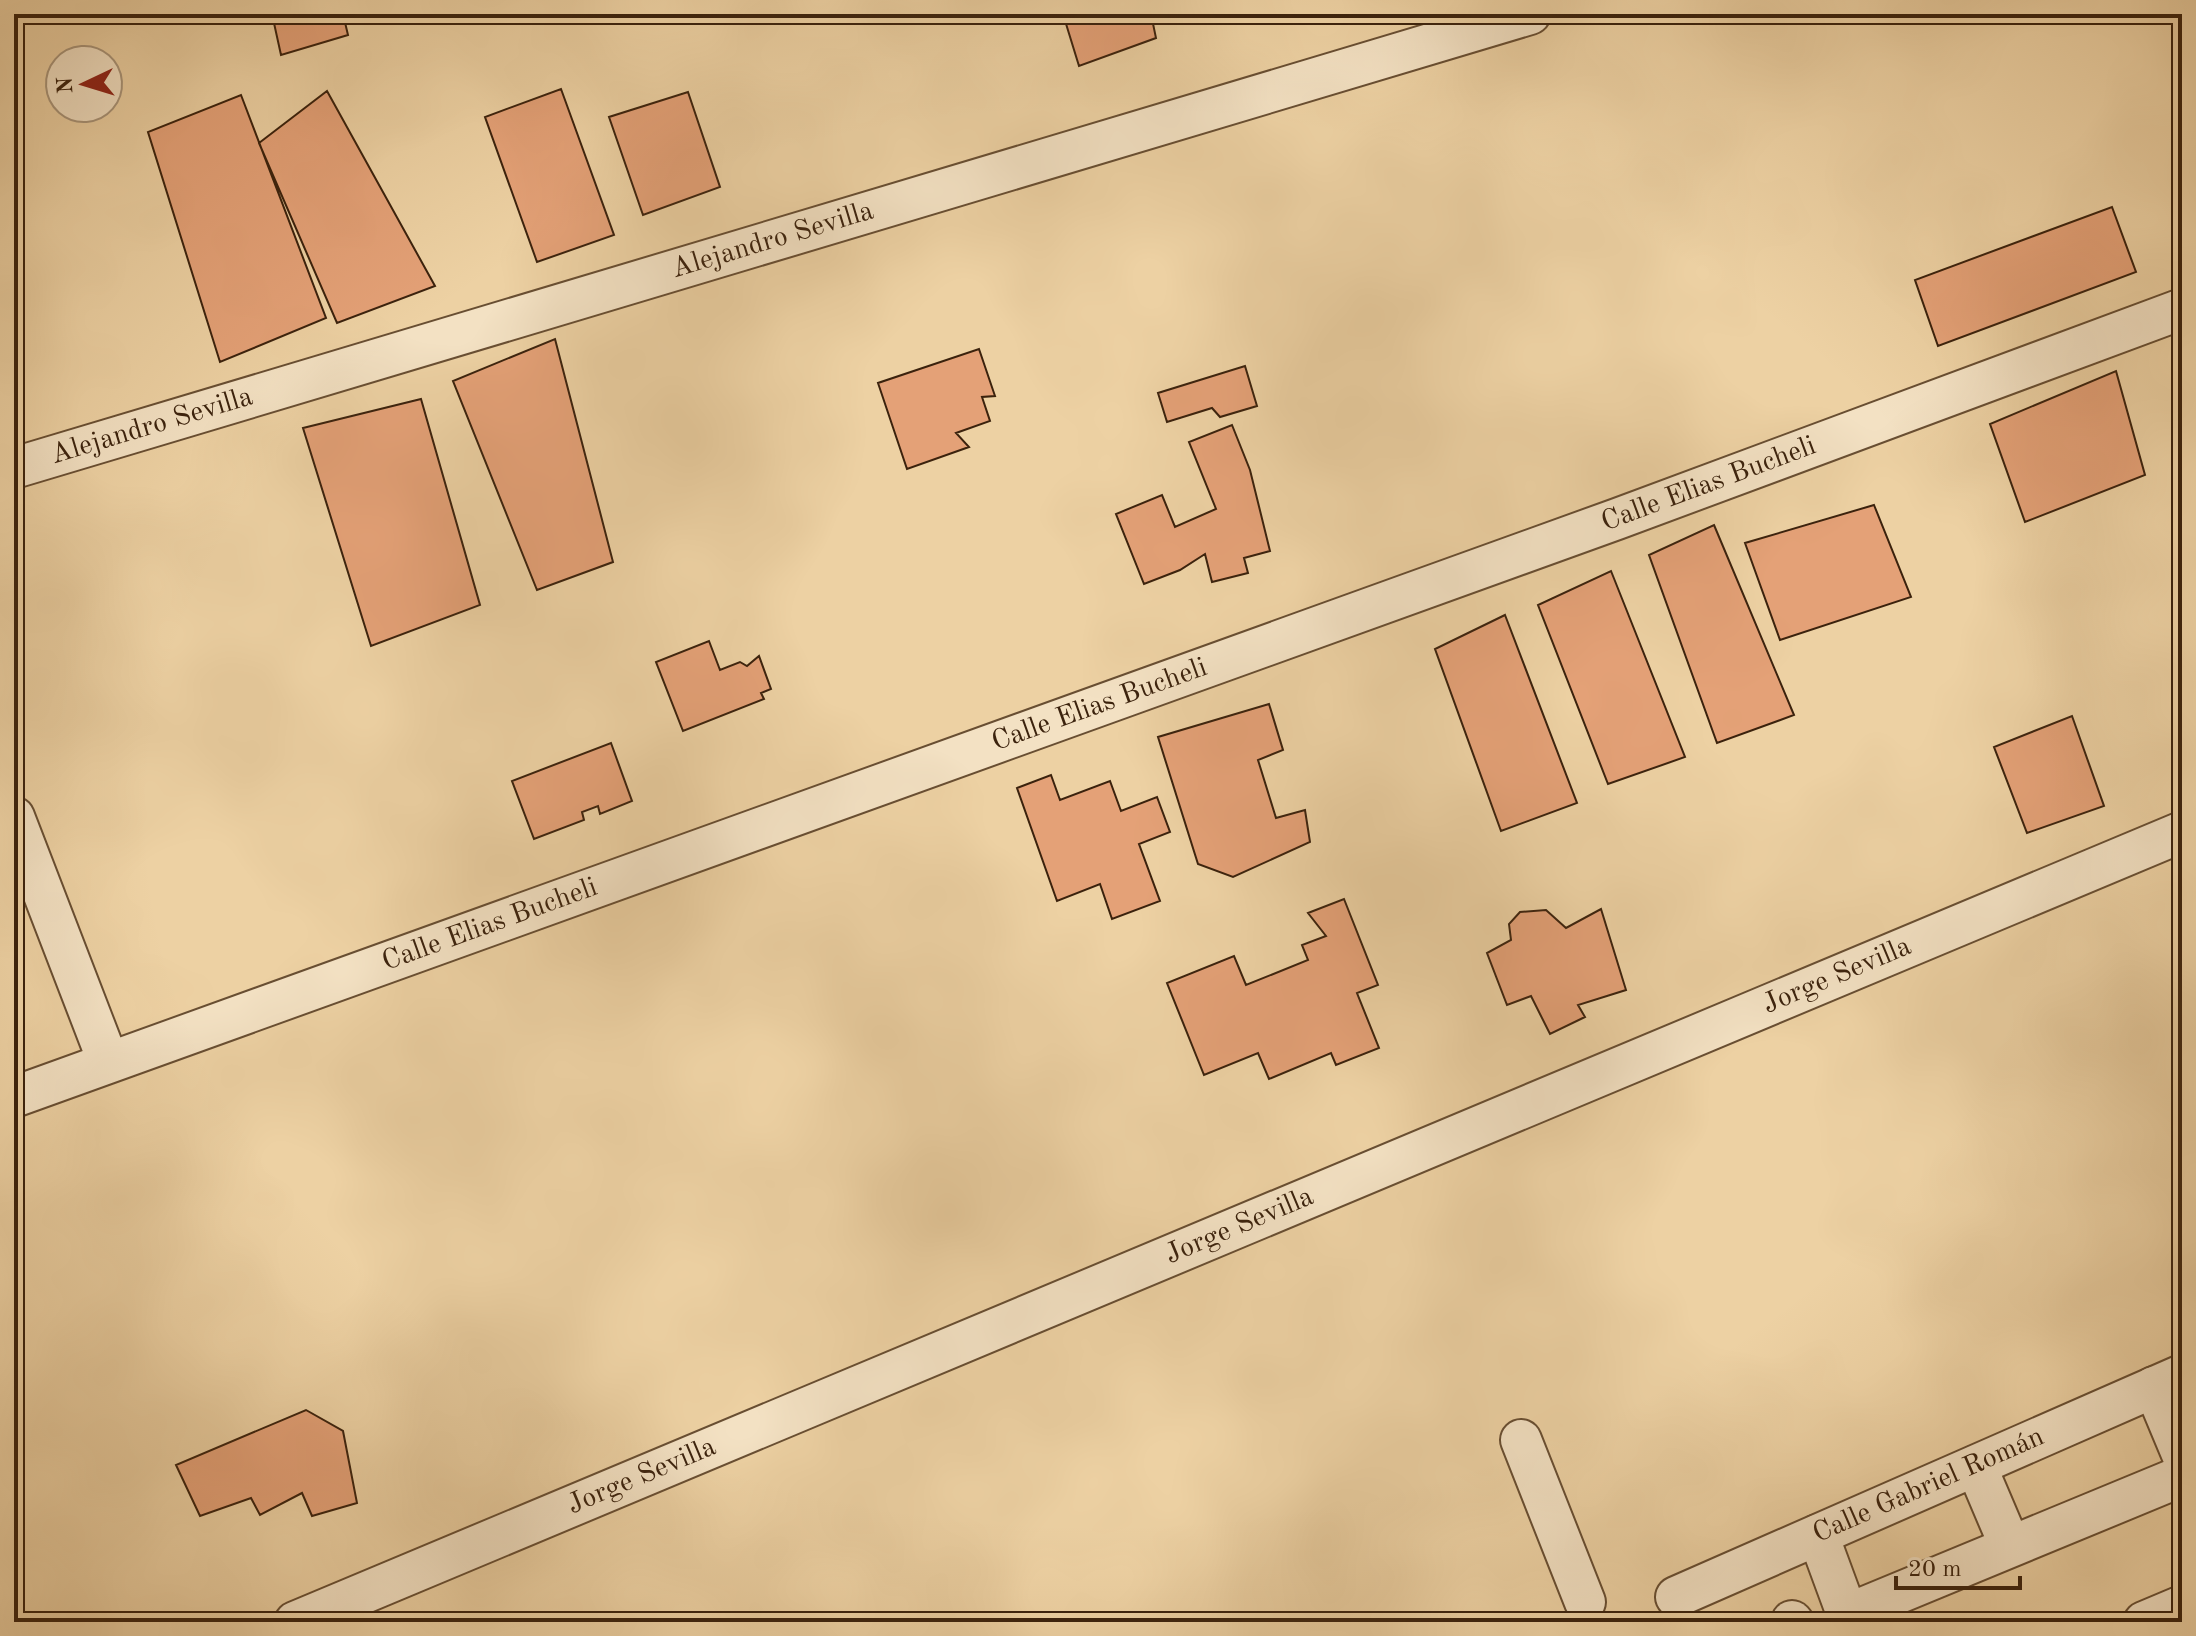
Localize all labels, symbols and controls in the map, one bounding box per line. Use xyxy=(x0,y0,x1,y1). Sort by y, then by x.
north arrow xyxy=(44,44,124,124)
text: N xyxy=(54,76,78,94)
street label: Alejandro Sevilla xyxy=(668,197,877,284)
street label: Alejandro Sevilla xyxy=(48,383,256,470)
street label: Calle Elias Bucheli xyxy=(1598,432,1820,537)
street label: Calle Elias Bucheli xyxy=(988,654,1211,757)
street label: Calle Elias Bucheli xyxy=(379,874,601,977)
street label: Jorge Sevilla xyxy=(1759,933,1916,1020)
street label: Jorge Sevilla xyxy=(1161,1183,1318,1270)
street label: Calle Gabriel Román xyxy=(1809,1423,2049,1549)
street label: Jorge Sevilla xyxy=(564,1433,720,1520)
scale bar xyxy=(1896,1540,2020,1590)
text: 20 m xyxy=(1908,1558,1962,1582)

